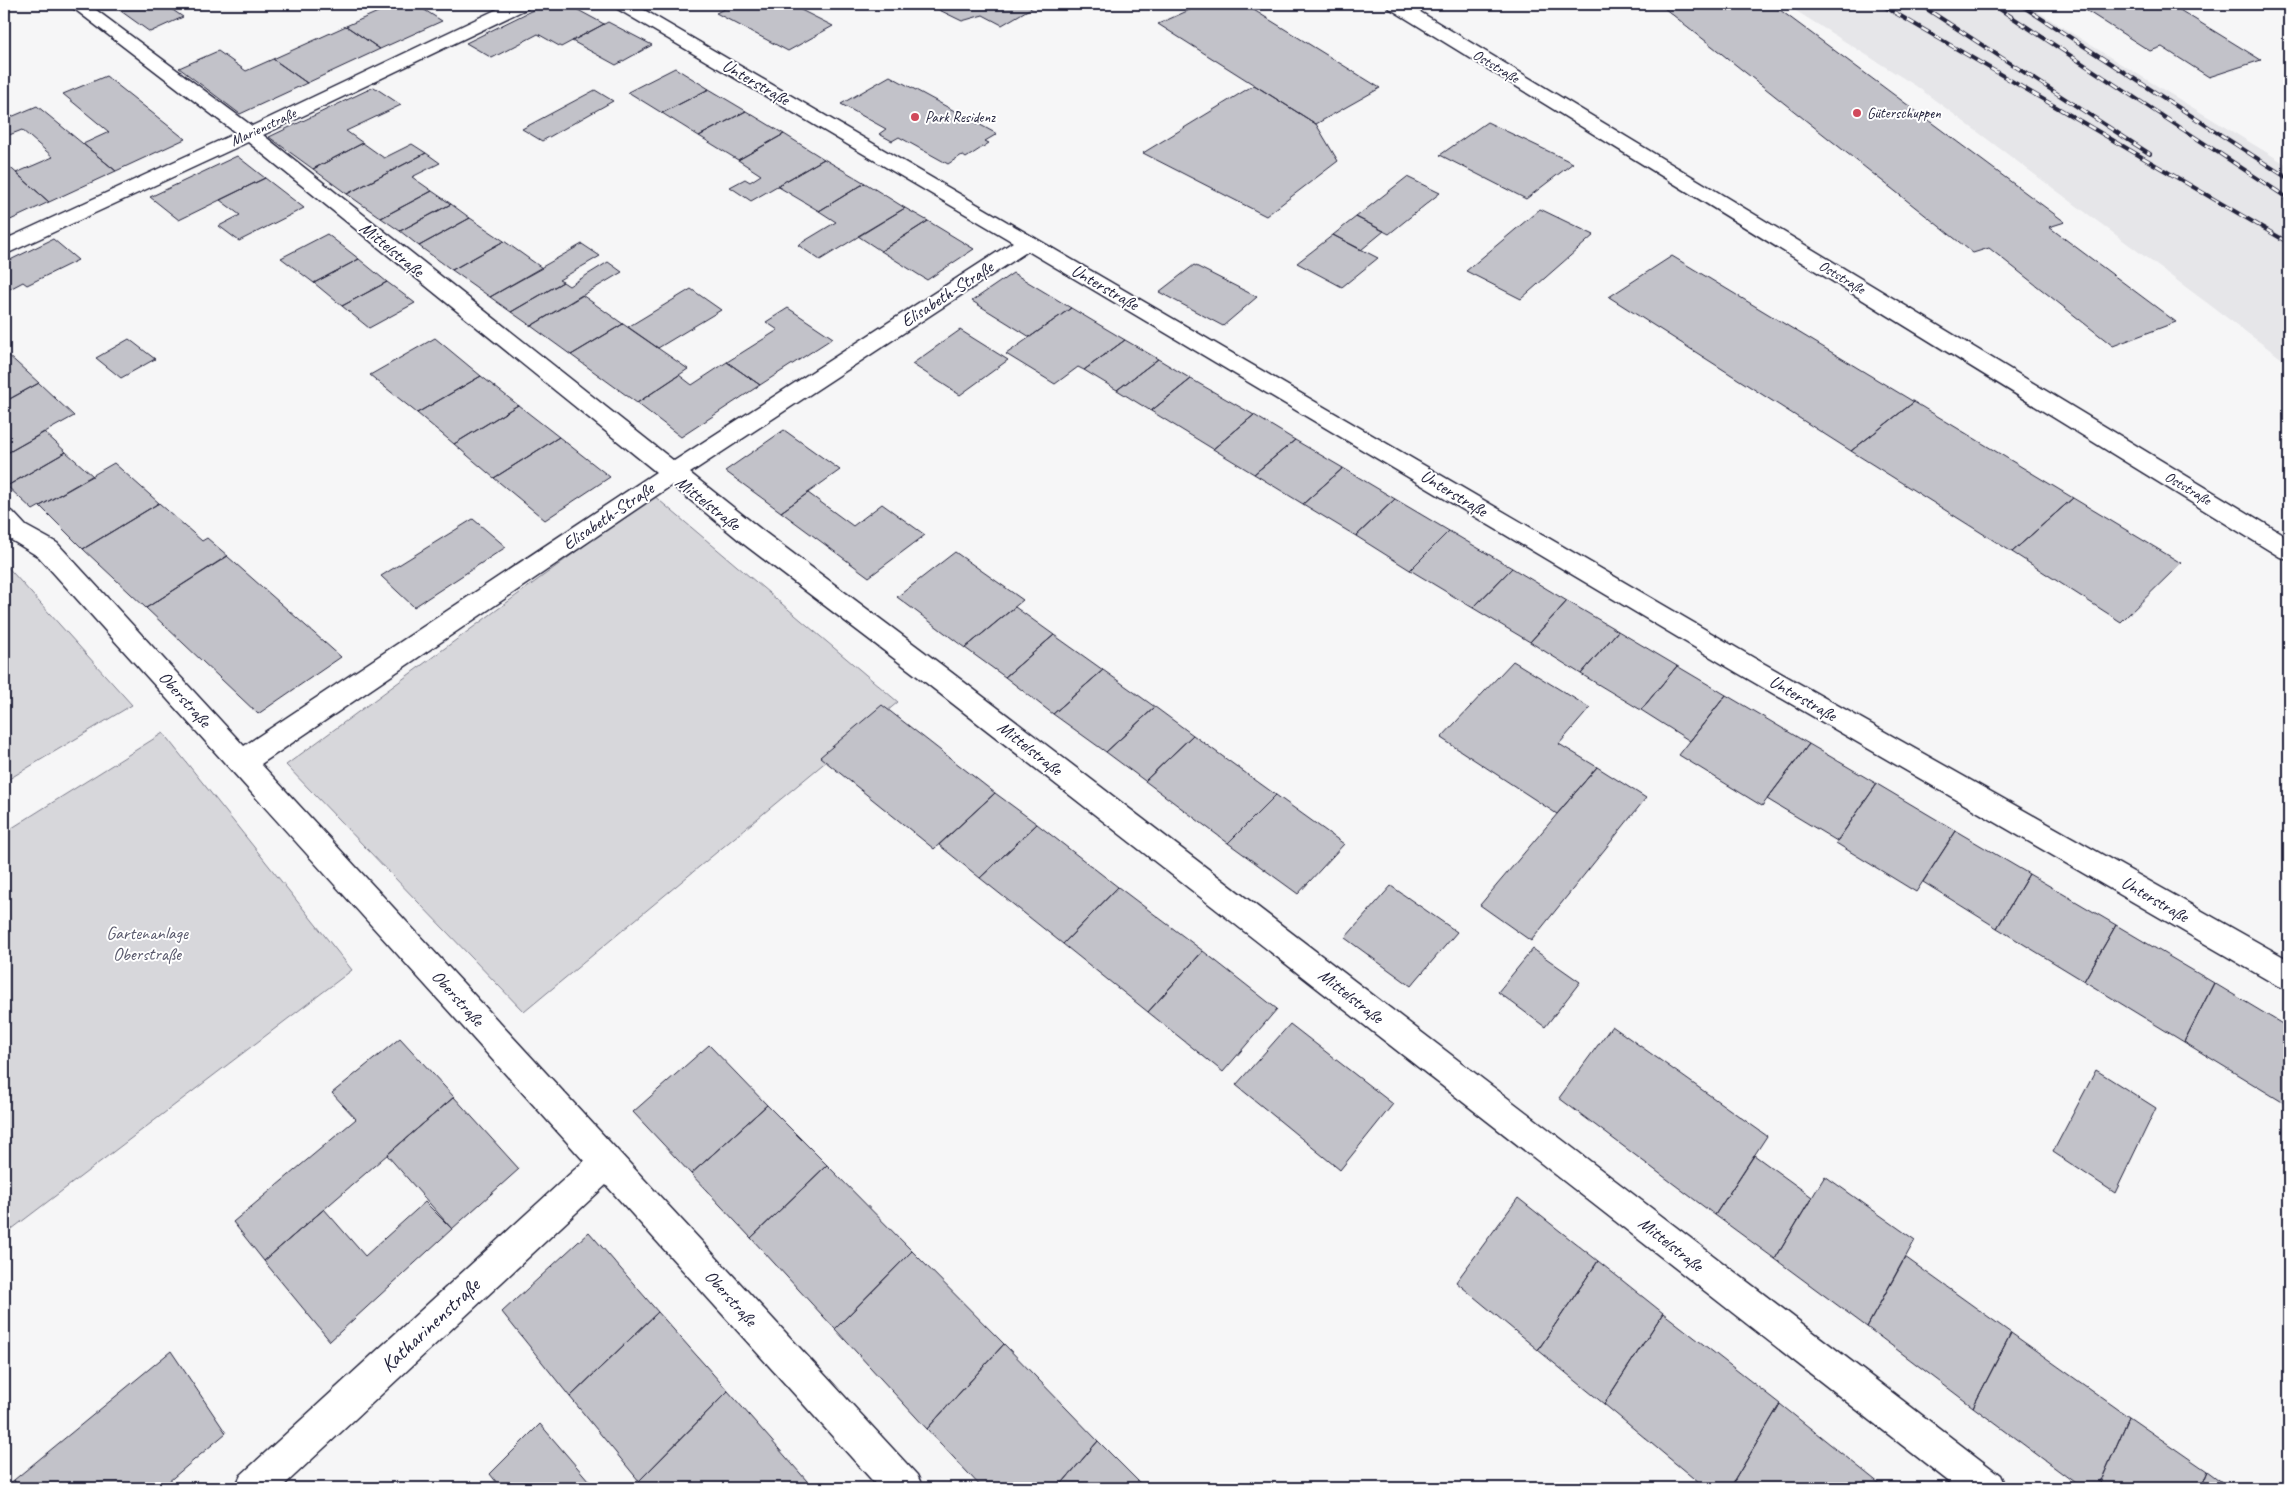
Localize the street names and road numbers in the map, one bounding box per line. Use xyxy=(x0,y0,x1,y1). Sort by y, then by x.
street label: Oststraße xyxy=(1469,45,1523,88)
street label: Unterstraße xyxy=(719,54,794,111)
street label: Marienstraße xyxy=(227,104,300,151)
street label: Mittelstraße xyxy=(355,216,429,282)
street label: Elisabeth-Straße xyxy=(897,255,998,332)
street label: Oststraße xyxy=(1815,256,1869,299)
street label: Unterstraße xyxy=(1068,259,1143,316)
street label: Unterstraße xyxy=(1417,465,1492,522)
street label: Oststraße xyxy=(2161,467,2215,510)
street label: Mittelstraße xyxy=(671,471,746,536)
street label: Elisabeth-Straße xyxy=(558,477,659,555)
street label: Oberstraße xyxy=(154,666,217,732)
street label: Unterstraße xyxy=(1766,670,1841,727)
street label: Mittelstraße xyxy=(993,716,1068,781)
street label: Unterstraße xyxy=(2118,871,2193,928)
street label: Mittelstraße xyxy=(1314,964,1389,1029)
street label: Oberstraße xyxy=(427,965,490,1031)
street label: Mittelstraße xyxy=(1634,1212,1709,1277)
street label: Oberstraße xyxy=(700,1265,763,1331)
street label: Katharinenstraße xyxy=(375,1271,487,1378)

